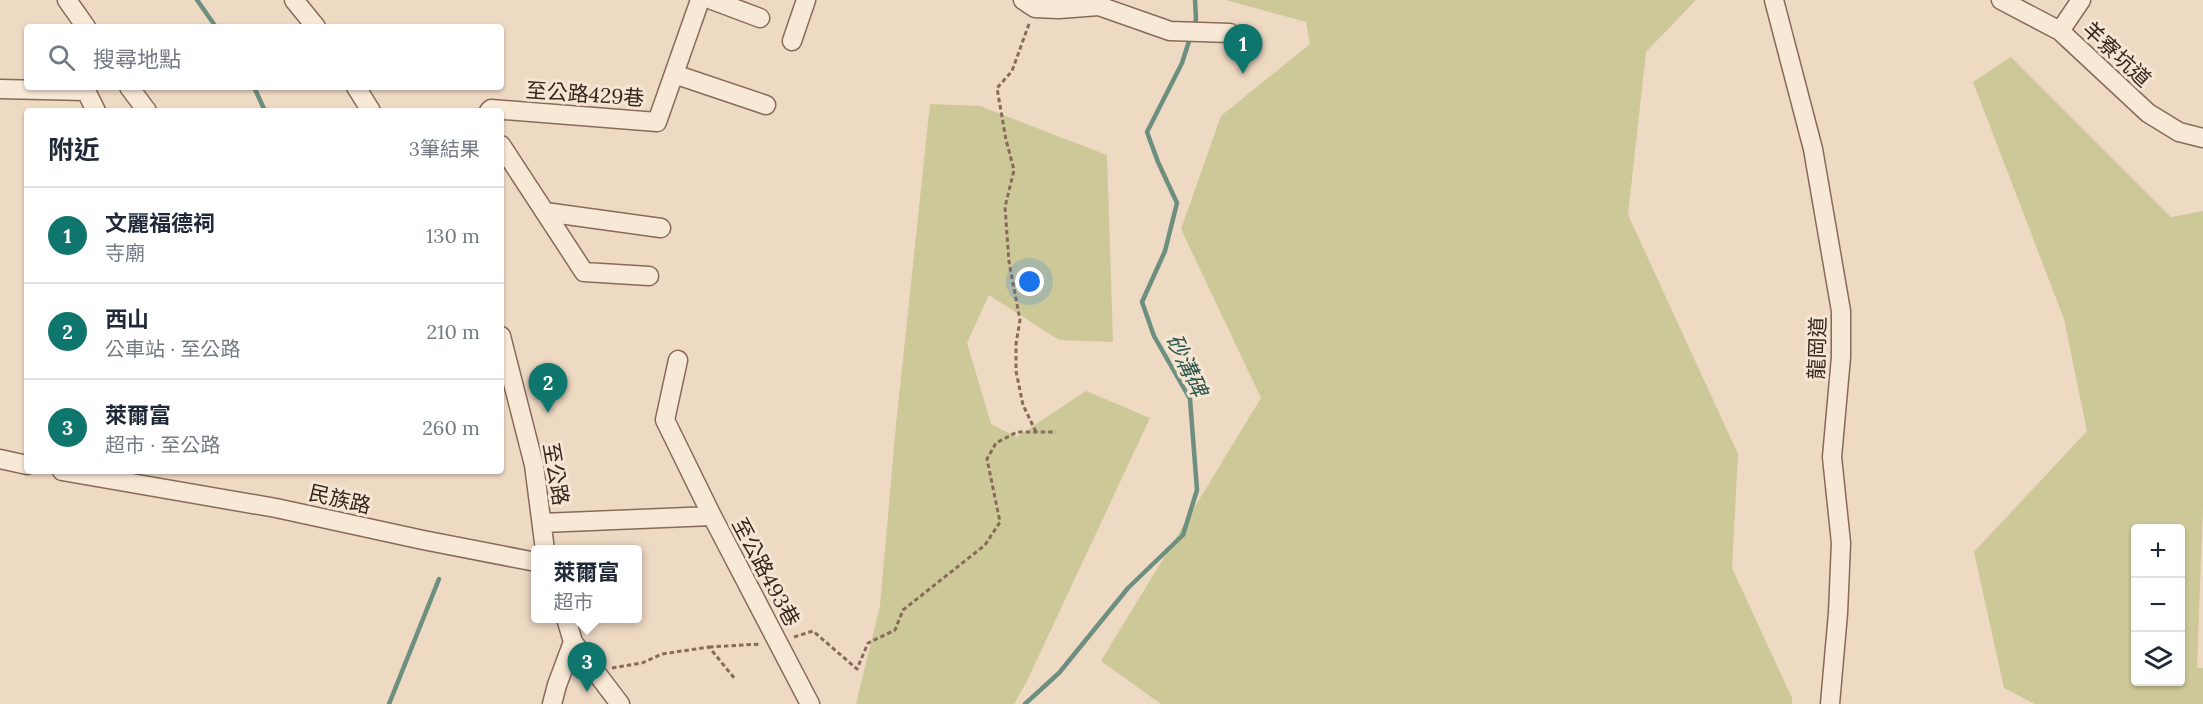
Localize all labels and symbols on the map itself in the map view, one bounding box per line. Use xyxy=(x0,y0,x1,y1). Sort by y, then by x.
street label: 羊寮坑道 xyxy=(2077,15,2157,93)
pin: 1 xyxy=(1224,25,1262,74)
street label: 至公路429巷 xyxy=(525,76,645,112)
your location xyxy=(1015,267,1044,296)
street label: 龍岡道 xyxy=(1802,316,1832,380)
water label: 砂溝碑 xyxy=(1160,329,1215,404)
pin: 2 xyxy=(528,364,568,413)
street label: 至公路 xyxy=(537,441,575,507)
street label: 民族路 xyxy=(306,479,374,519)
street label: 至公路493巷 xyxy=(726,513,806,631)
pin: 3 xyxy=(568,642,606,692)

